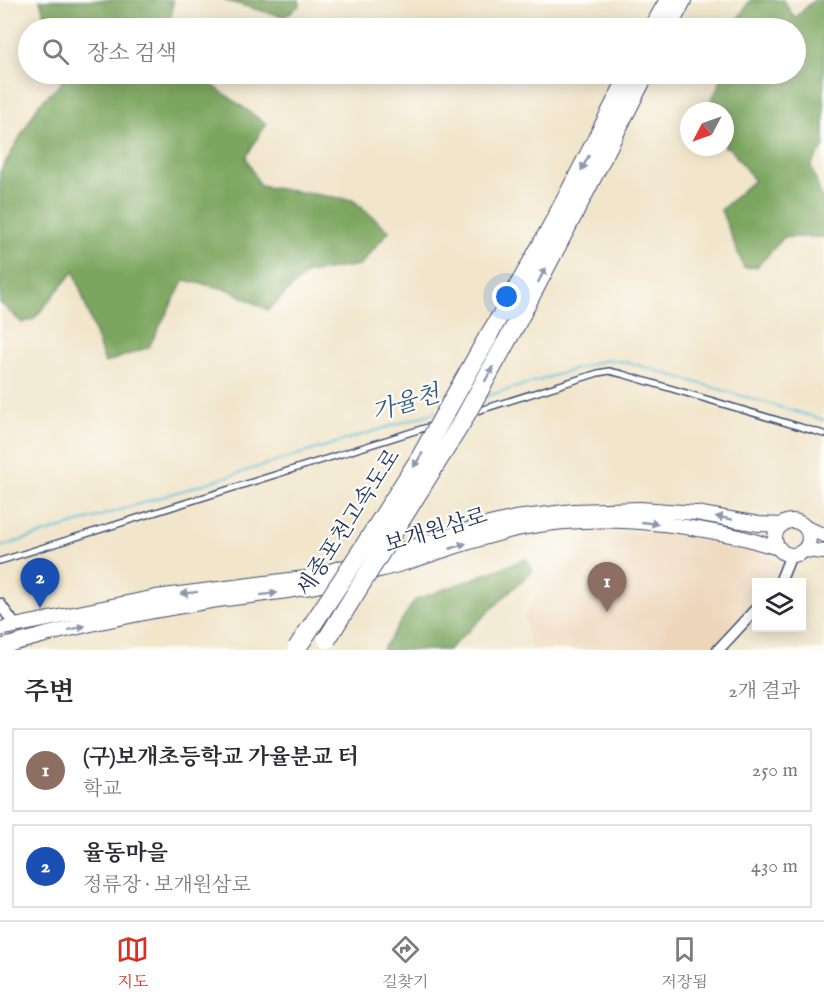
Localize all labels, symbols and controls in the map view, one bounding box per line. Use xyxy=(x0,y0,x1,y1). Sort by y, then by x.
search box xyxy=(18,18,806,84)
icon: search xyxy=(39,35,72,68)
text: 장소 검색 xyxy=(87,40,177,68)
north arrow xyxy=(680,102,734,156)
one-way arrow xyxy=(580,154,590,172)
one-way arrow xyxy=(537,266,547,283)
your location xyxy=(492,282,521,311)
one-way arrow xyxy=(484,366,494,383)
water label: 가율천 xyxy=(368,378,446,429)
street label: 세종포천고속도로 xyxy=(291,444,407,602)
one-way arrow xyxy=(412,452,423,468)
street label: 보개원삼로 xyxy=(381,502,491,560)
one-way arrow xyxy=(714,513,733,522)
one-way arrow xyxy=(640,518,659,528)
one-way arrow xyxy=(449,541,467,550)
pin: 2 xyxy=(20,558,60,608)
pin: 1 xyxy=(588,562,626,612)
map controls xyxy=(752,578,806,632)
button: layers xyxy=(752,578,806,632)
one-way arrow xyxy=(179,588,198,597)
one-way arrow xyxy=(260,590,279,599)
one-way arrow xyxy=(68,622,86,632)
text: 주변 xyxy=(24,676,74,709)
text: 2개 결과 xyxy=(728,679,800,704)
text: (구)보개초등학교 가율분교 터 xyxy=(83,744,359,772)
text: 1 xyxy=(42,758,49,783)
text: 250 m xyxy=(752,758,798,783)
text: 학교 xyxy=(83,777,122,802)
text: 율동마을 xyxy=(83,840,168,868)
text: 2 xyxy=(41,854,50,879)
text: 430 m xyxy=(751,854,798,879)
text: 정류장 · 보개원삼로 xyxy=(83,873,251,898)
tab: 지도 xyxy=(116,933,149,993)
tab: 길찾기 xyxy=(382,933,429,993)
tab: 저장됨 xyxy=(661,933,708,993)

